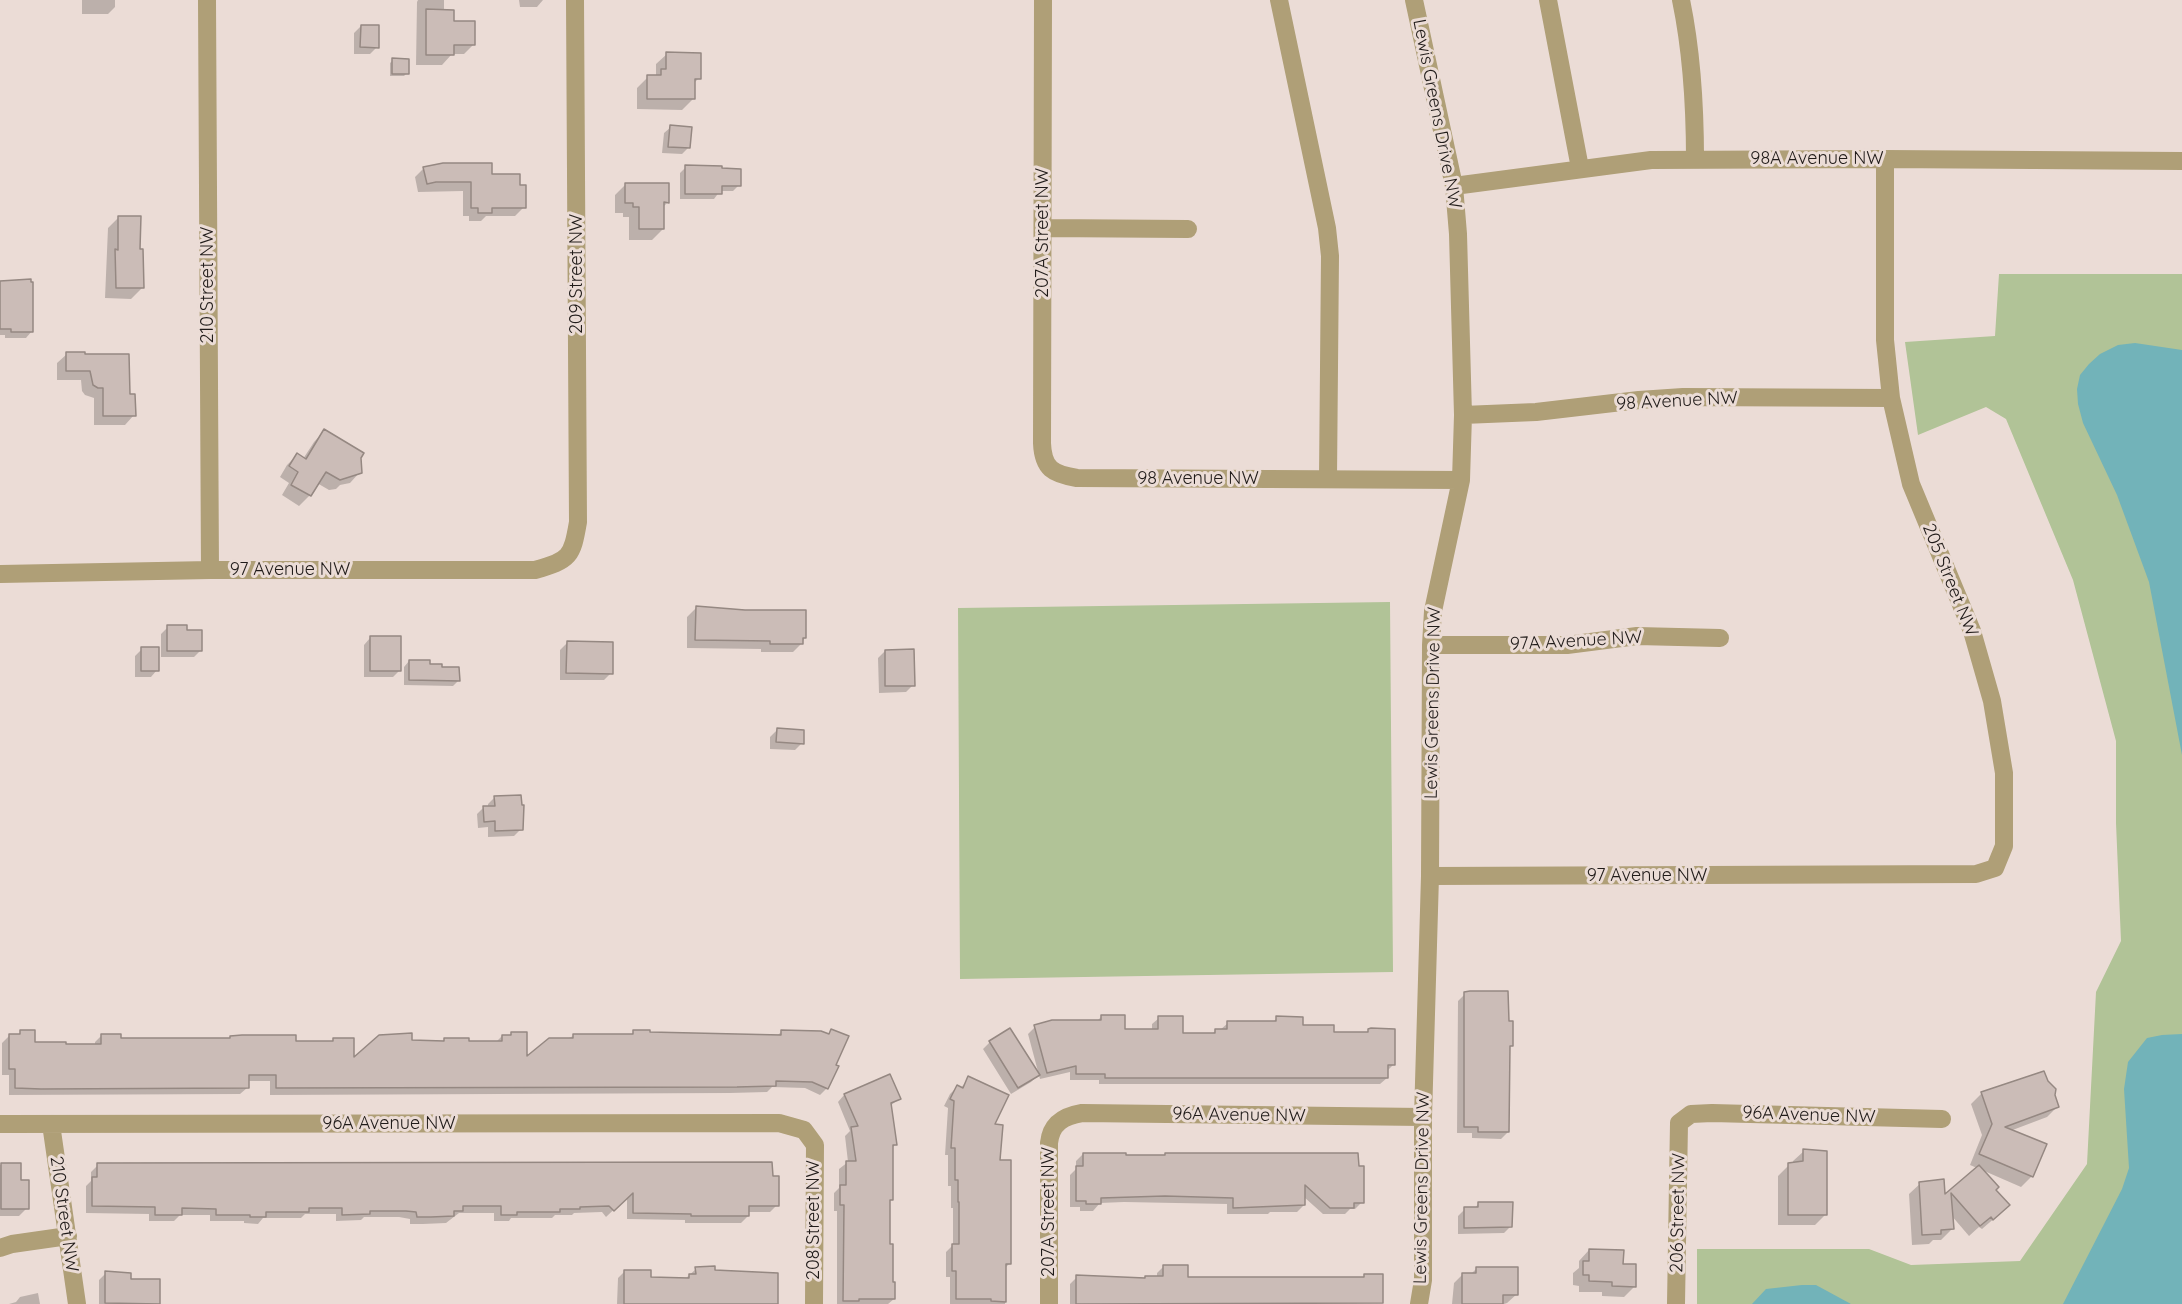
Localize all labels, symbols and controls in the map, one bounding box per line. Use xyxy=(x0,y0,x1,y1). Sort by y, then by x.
street label: Lewis Greens Drive NW xyxy=(1408,18,1466,210)
street label: 98A Avenue NW xyxy=(1750,148,1884,170)
street label: 207A Street NW xyxy=(1032,168,1054,298)
street label: 209 Street NW xyxy=(566,214,588,334)
street label: 210 Street NW xyxy=(197,227,219,343)
street label: 98 Avenue NW xyxy=(1616,387,1738,415)
street label: 98 Avenue NW xyxy=(1137,468,1259,490)
street label: 205 Street NW xyxy=(1918,520,1982,640)
street label: 97 Avenue NW xyxy=(230,559,350,581)
street label: Lewis Greens Drive NW xyxy=(1421,607,1445,799)
street label: 97A Avenue NW xyxy=(1509,627,1643,655)
street label: 97 Avenue NW xyxy=(1587,865,1707,887)
street label: Lewis Greens Drive NW xyxy=(1410,1092,1434,1284)
street label: 96A Avenue NW xyxy=(1742,1102,1876,1128)
street label: 96A Avenue NW xyxy=(1172,1103,1306,1127)
street label: 96A Avenue NW xyxy=(322,1113,456,1135)
street label: 207A Street NW xyxy=(1038,1147,1060,1277)
street label: 206 Street NW xyxy=(1666,1153,1690,1273)
street label: 210 Street NW xyxy=(45,1155,83,1273)
street label: 208 Street NW xyxy=(803,1160,825,1280)

